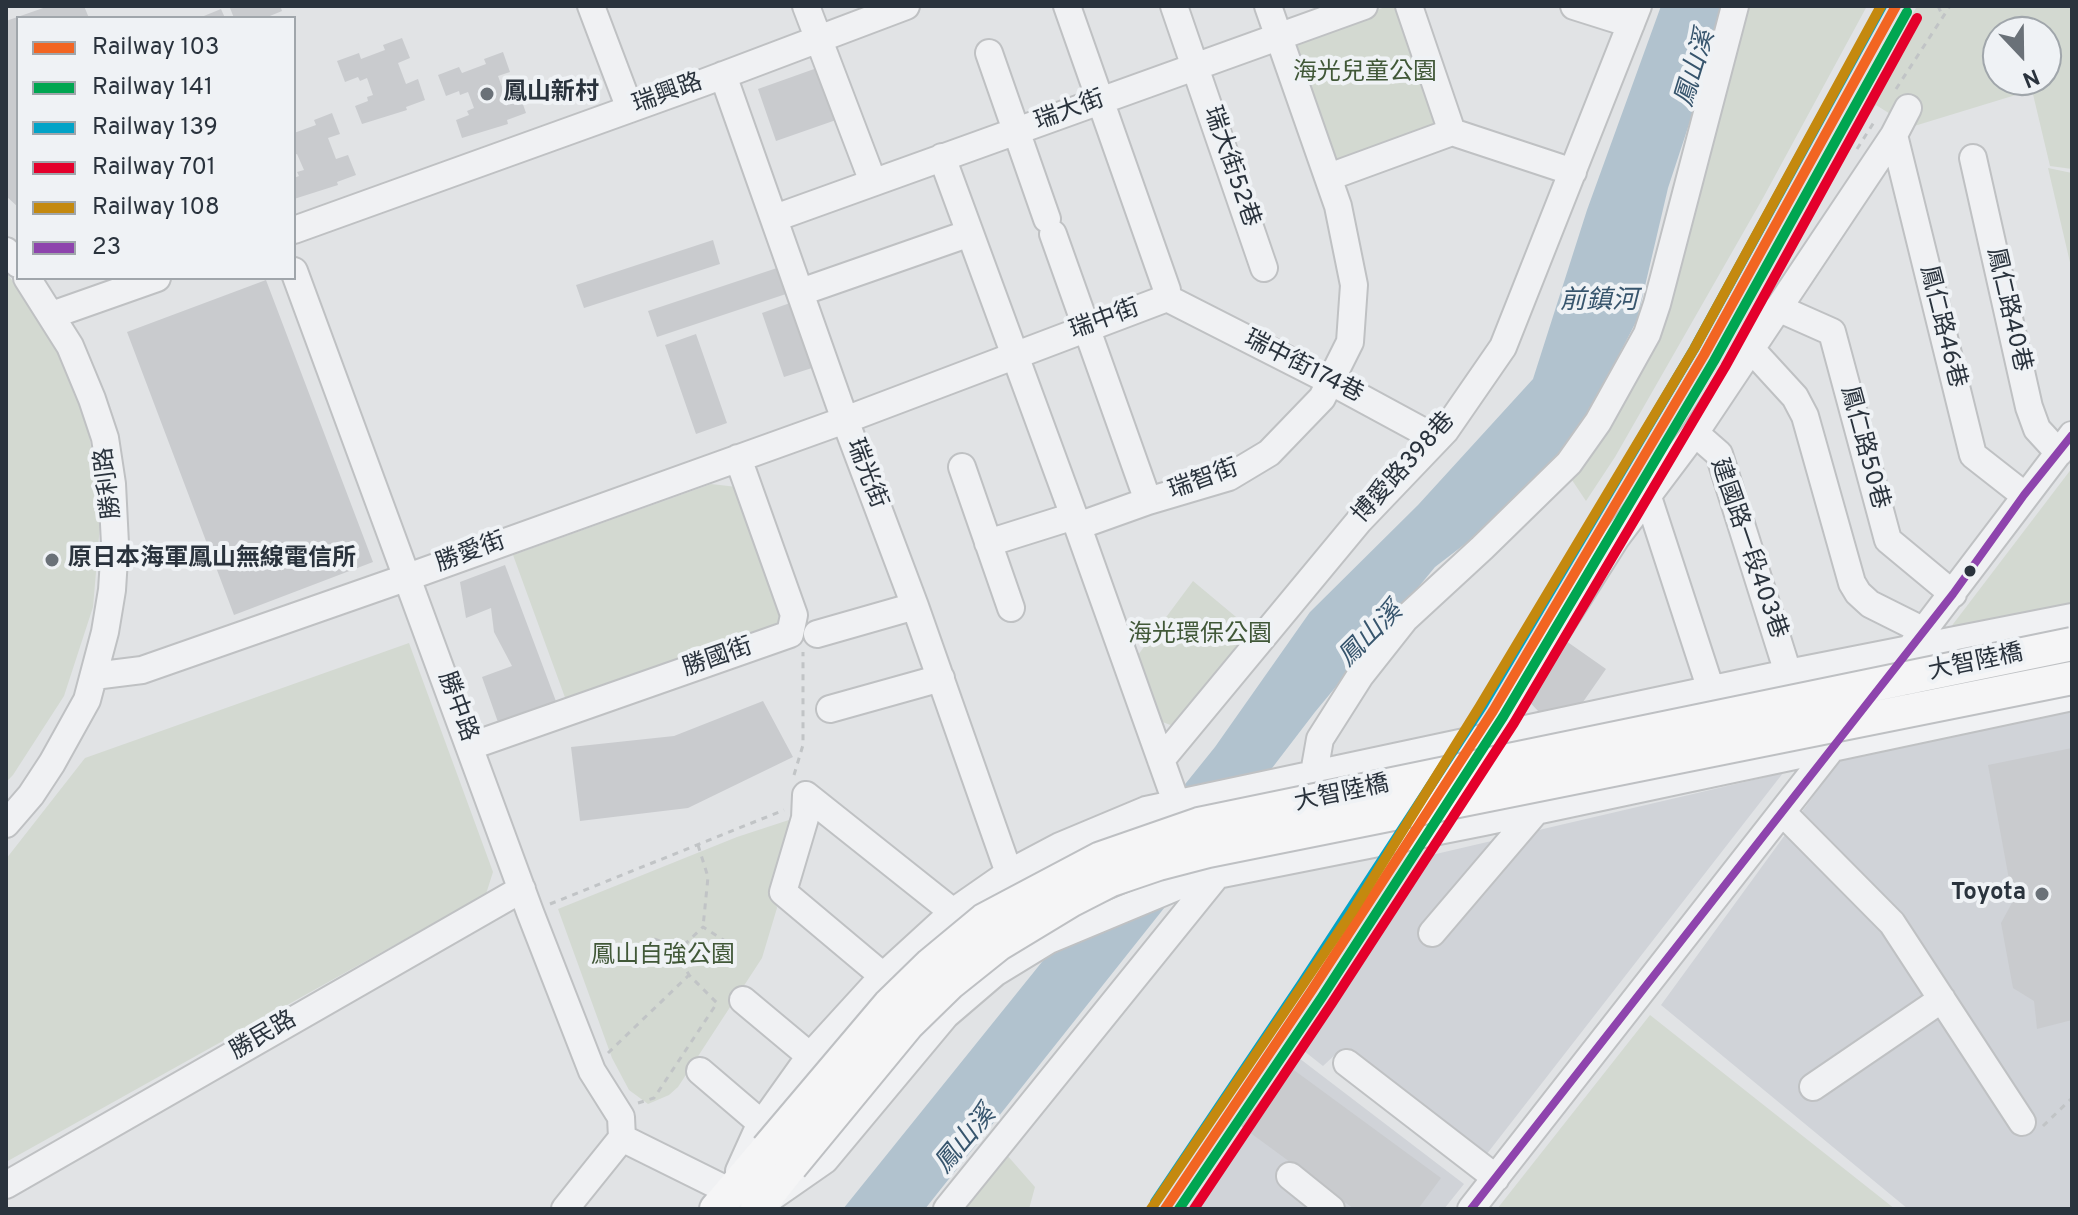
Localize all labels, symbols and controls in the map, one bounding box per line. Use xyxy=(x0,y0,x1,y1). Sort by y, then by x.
legend xyxy=(16,16,296,280)
north arrow xyxy=(1982,16,2062,96)
water label: 鳳山溪 xyxy=(1671,27,1723,111)
text: Railway 103 xyxy=(92,33,219,63)
park label: 海光兒童公園 xyxy=(1293,60,1437,88)
text: N xyxy=(2018,61,2043,92)
street label: 瑞興路 xyxy=(629,69,707,121)
text: Railway 141 xyxy=(92,73,213,103)
place label: 鳳山新村 xyxy=(503,80,599,108)
marker: 鳳山新村 xyxy=(478,85,496,103)
street label: 瑞大街 xyxy=(1031,86,1109,138)
street label: 瑞大街52巷 xyxy=(1196,103,1264,231)
text: Railway 139 xyxy=(92,113,218,143)
text: Railway 701 xyxy=(92,153,216,183)
text: Railway 108 xyxy=(92,193,220,223)
text: 23 xyxy=(92,233,121,263)
street label: 鳳仁路40巷 xyxy=(1979,245,2035,375)
street label: 鳳仁路46巷 xyxy=(1912,263,1970,391)
water label: 前鎮河 xyxy=(1560,287,1638,319)
street label: 瑞中街 xyxy=(1066,295,1144,347)
street label: 瑞中街174巷 xyxy=(1239,326,1367,410)
street label: 鳳仁路50巷 xyxy=(1833,383,1893,513)
street label: 博愛路398巷 xyxy=(1348,408,1462,530)
street label: 瑞光街 xyxy=(839,435,891,513)
street label: 勝利路 xyxy=(91,446,129,520)
street label: 瑞智街 xyxy=(1165,455,1243,507)
street label: 建國路一段403巷 xyxy=(1703,455,1791,643)
street label: 勝愛街 xyxy=(432,528,510,580)
place label: 原日本海軍鳳山無線電信所 xyxy=(68,546,356,574)
marker: 原日本海軍鳳山無線電信所 xyxy=(43,551,61,569)
unlabelled marker xyxy=(1962,563,1978,579)
water label: 鳳山溪 xyxy=(1333,597,1411,675)
park label: 海光環保公園 xyxy=(1128,622,1272,650)
street label: 勝國街 xyxy=(679,634,757,684)
street label: 大智陸橋 xyxy=(1926,640,2026,688)
street label: 勝中路 xyxy=(430,668,482,746)
street label: 大智陸橋 xyxy=(1292,771,1392,819)
place label: Toyota xyxy=(1951,880,2026,908)
marker: Toyota xyxy=(2033,885,2051,903)
park label: 鳳山自強公園 xyxy=(591,943,735,971)
street label: 勝民路 xyxy=(226,1007,302,1067)
water label: 鳳山溪 xyxy=(930,1101,1004,1181)

